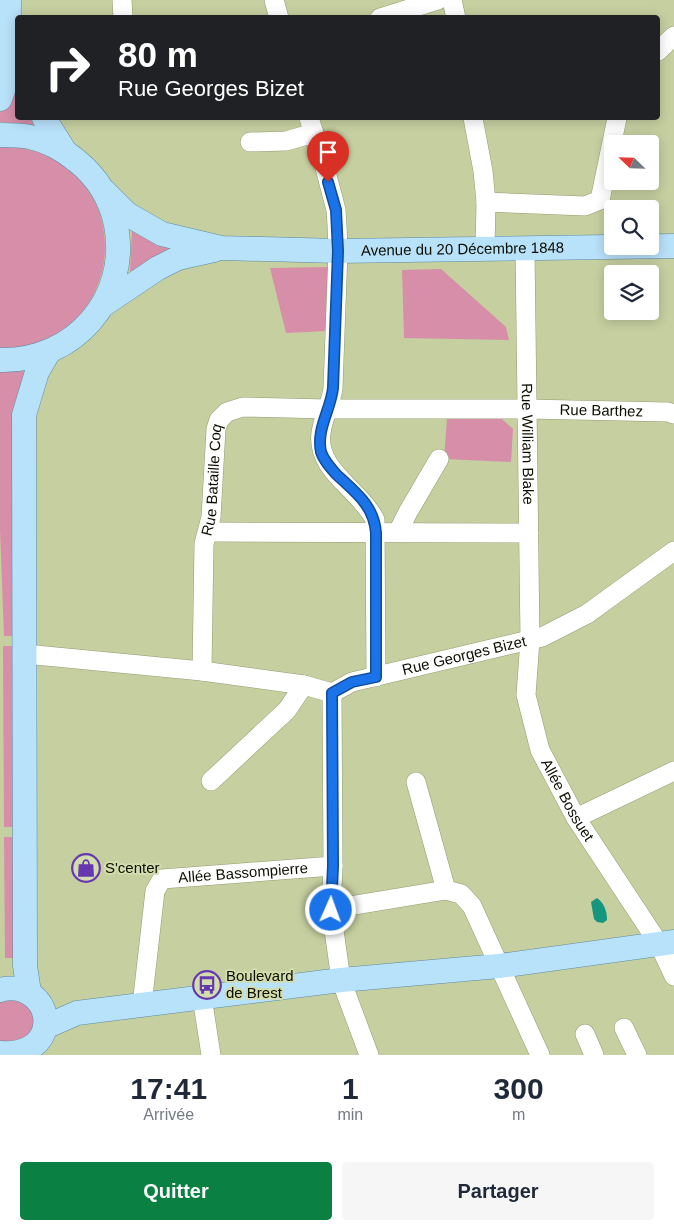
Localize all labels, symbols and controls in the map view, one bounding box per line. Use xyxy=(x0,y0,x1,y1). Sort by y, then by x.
icon: right xyxy=(35,35,100,100)
text: 80 m xyxy=(118,35,198,74)
text: Rue Georges Bizet xyxy=(118,76,304,101)
pin xyxy=(307,131,349,182)
north arrow xyxy=(604,135,659,190)
map controls xyxy=(604,135,659,320)
icon: arrive xyxy=(314,138,342,166)
button: search xyxy=(604,200,659,255)
street label: Avenue du 20 Décembre 1848 xyxy=(361,239,564,259)
button: layers xyxy=(604,265,659,320)
street label: Rue William Blake xyxy=(519,383,537,505)
street label: Rue Barthez xyxy=(559,401,643,419)
street label: Rue Bataille Coq xyxy=(197,421,225,538)
street label: Rue Georges Bizet xyxy=(400,632,529,678)
street label: Allée Bossuet xyxy=(538,756,598,845)
shop icon: S'center xyxy=(71,853,101,883)
place label: S'center xyxy=(105,859,160,876)
street label: Allée Bassompierre xyxy=(178,859,309,886)
position arrow xyxy=(304,883,356,935)
place label: Boulevard de Brest xyxy=(226,967,294,1001)
bus stop icon: Boulevard de Brest xyxy=(192,970,222,1000)
text: 17:41 xyxy=(130,1072,207,1105)
text: 1 xyxy=(342,1072,359,1105)
text: 300 xyxy=(494,1072,544,1105)
text: Arrivée xyxy=(143,1106,194,1123)
text: min xyxy=(337,1106,363,1123)
text: m xyxy=(512,1106,525,1123)
button: Quitter xyxy=(20,1162,332,1220)
button: Partager xyxy=(342,1162,654,1220)

